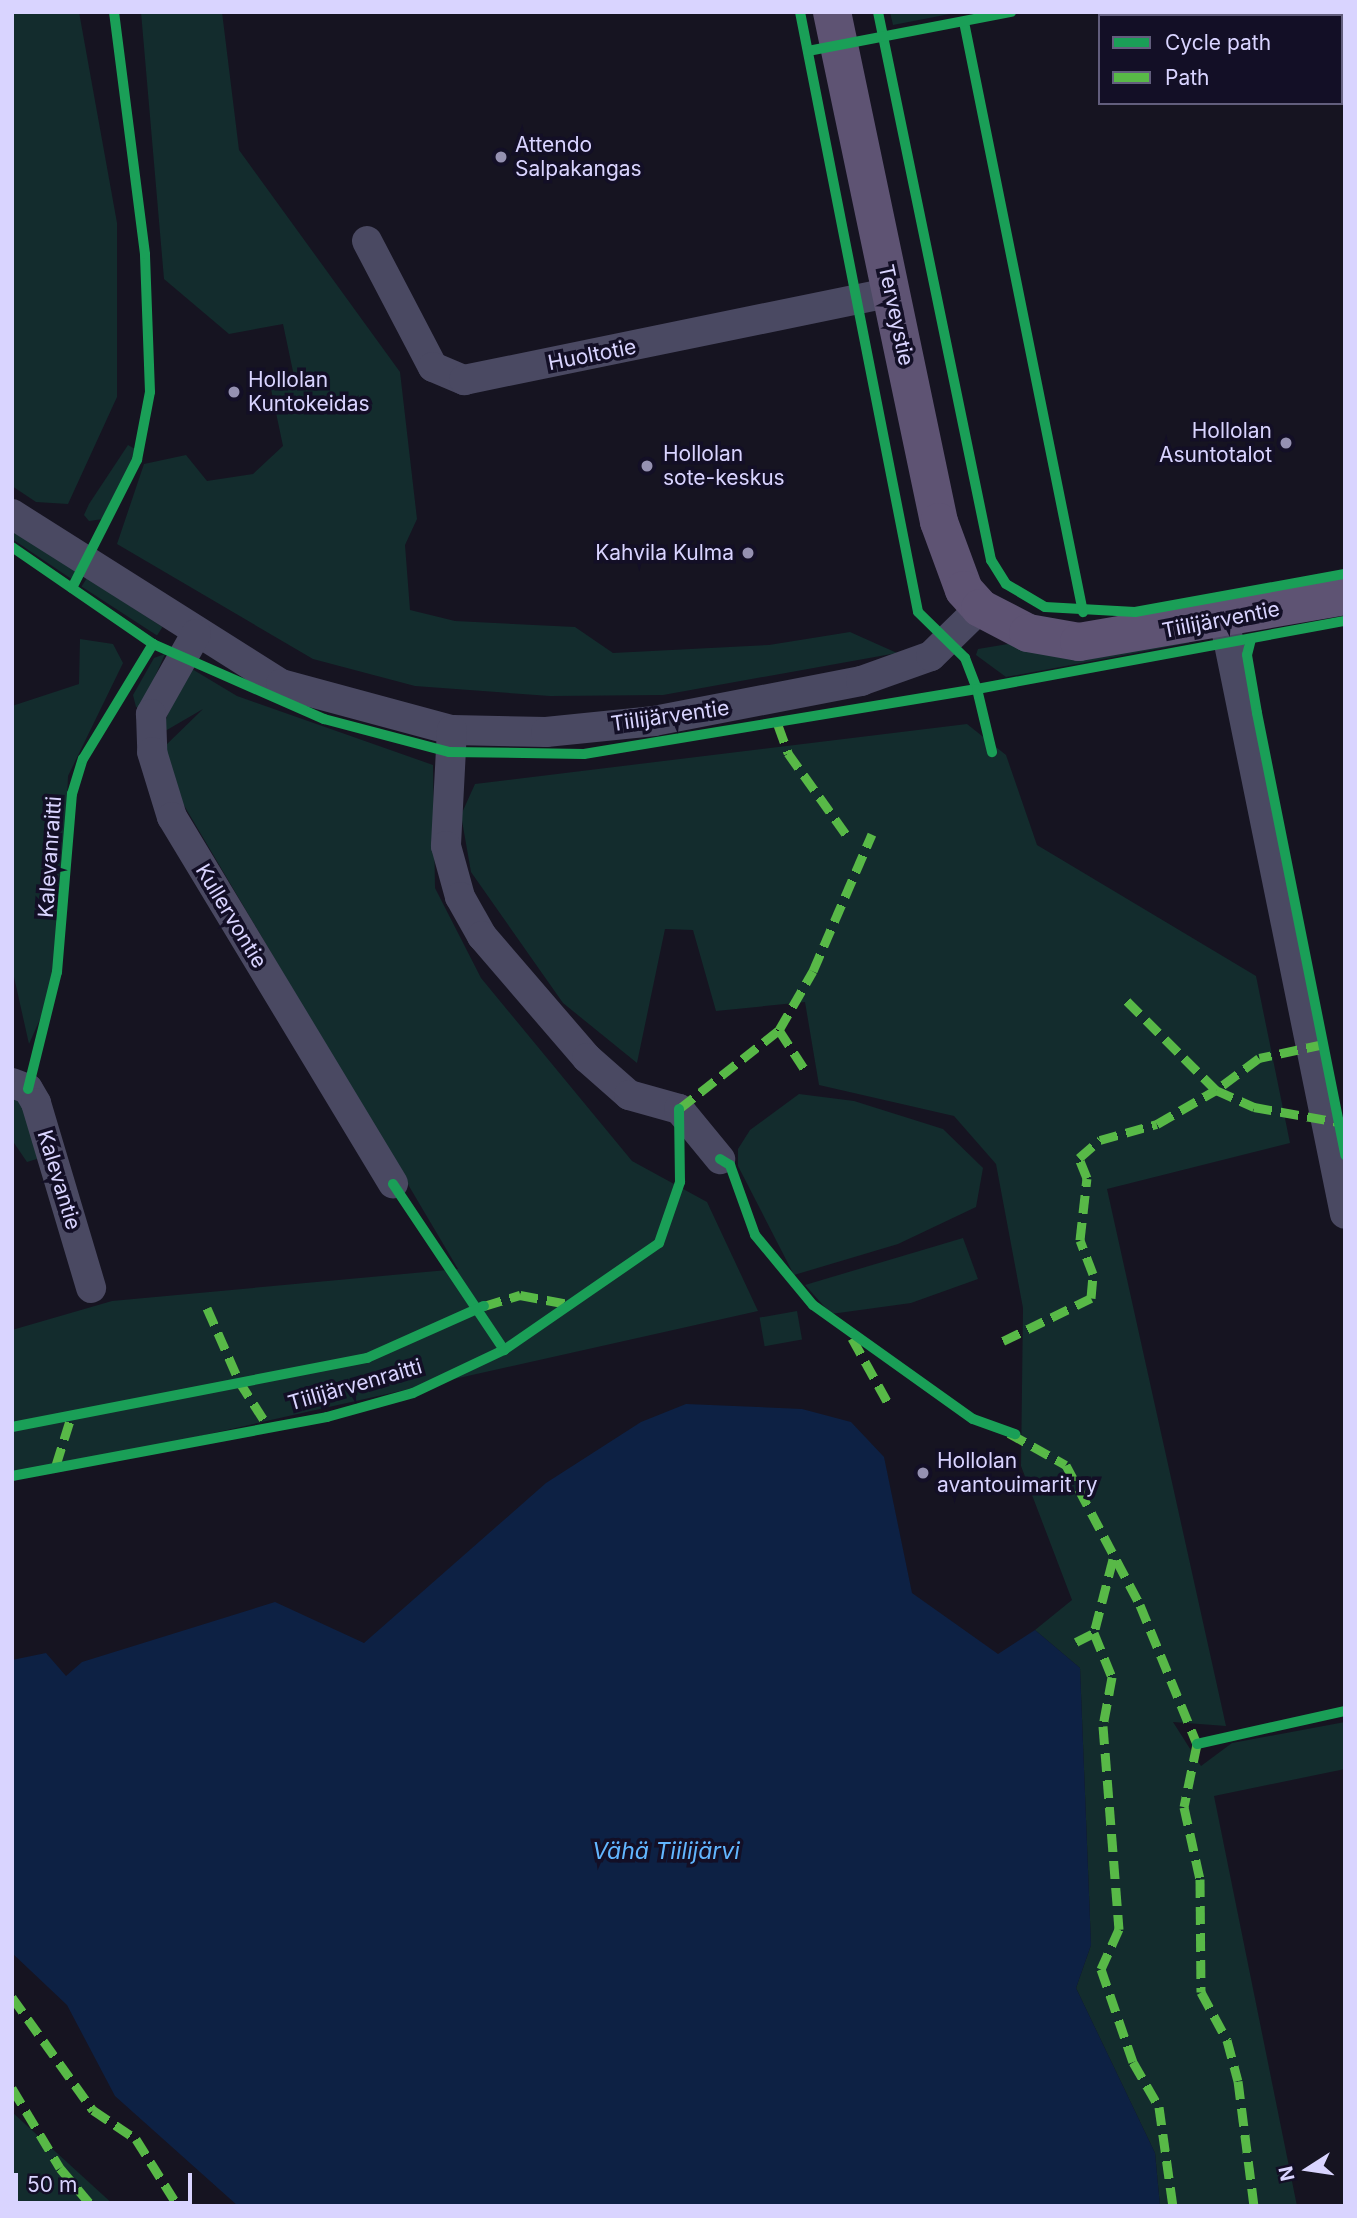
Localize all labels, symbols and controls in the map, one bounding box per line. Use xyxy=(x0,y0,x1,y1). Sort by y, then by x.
legend xyxy=(1098,14,1343,105)
text: Cycle path xyxy=(1165,30,1271,55)
text: Path xyxy=(1165,65,1210,90)
place label: Attendo Salpakangas xyxy=(515,132,642,182)
marker: Attendo Salpakangas xyxy=(493,149,509,165)
street label: Terveystie xyxy=(873,262,919,368)
street label: Huoltotie xyxy=(546,334,638,376)
place label: Hollolan Kuntokeidas xyxy=(248,367,370,417)
marker: Hollolan Kuntokeidas xyxy=(226,384,242,400)
place label: Hollolan Asuntotalot xyxy=(1159,418,1272,468)
marker: Hollolan Asuntotalot xyxy=(1278,435,1294,451)
place label: Hollolan sote-keskus xyxy=(663,441,785,491)
marker: Hollolan sote-keskus xyxy=(637,456,657,476)
place label: Kahvila Kulma xyxy=(595,540,734,566)
marker: Kahvila Kulma xyxy=(740,545,756,561)
street label: Tiilijärventie xyxy=(1160,596,1282,644)
street label: Tiilijärventie xyxy=(609,695,731,737)
street label: Kalevanraitti xyxy=(33,795,67,919)
street label: Kullervontie xyxy=(190,859,272,973)
street label: Kalevantie xyxy=(32,1127,86,1233)
street label: Tiilijärvenraitti xyxy=(285,1354,425,1416)
place label: Hollolan avantouimarit ry xyxy=(937,1448,1097,1498)
marker: Hollolan avantouimarit ry xyxy=(915,1465,931,1481)
water label: Vähä Tiilijärvi xyxy=(592,1837,740,1865)
north arrow xyxy=(1273,2134,1343,2204)
scale bar xyxy=(18,2158,196,2202)
text: N xyxy=(1274,2164,1300,2183)
text: 50 m xyxy=(27,2172,77,2197)

